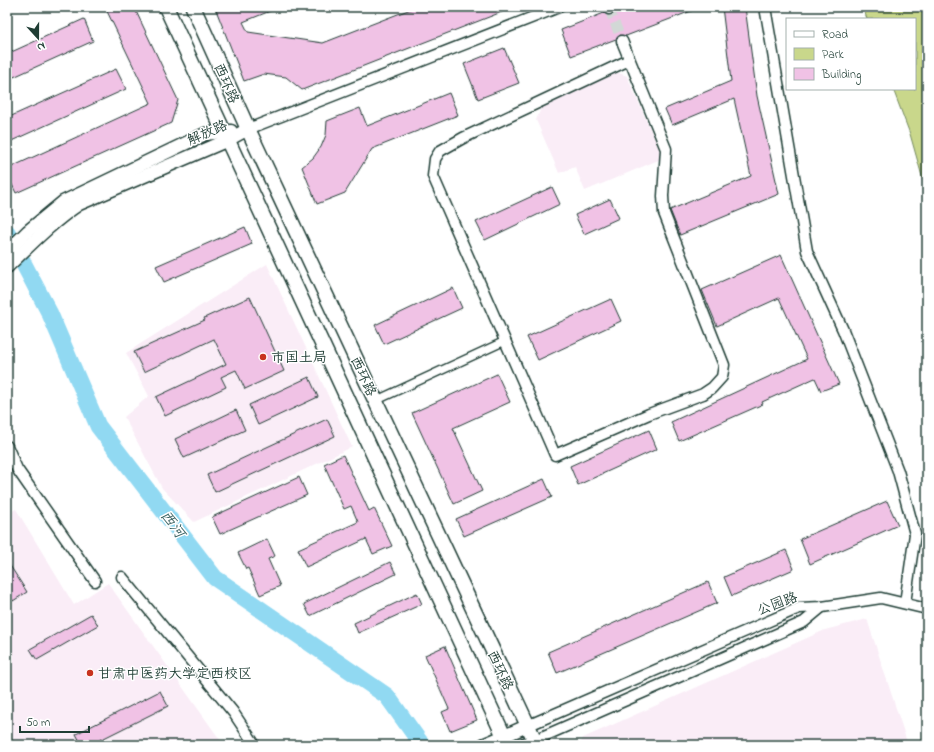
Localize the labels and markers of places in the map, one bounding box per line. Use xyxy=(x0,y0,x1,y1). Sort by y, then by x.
place label: 市国土局 xyxy=(271,348,327,369)
marker: 市国土局 xyxy=(258,352,268,362)
place label: 甘肃中医药大学定西校区 xyxy=(98,664,252,685)
marker: 甘肃中医药大学定西校区 xyxy=(85,668,95,678)

